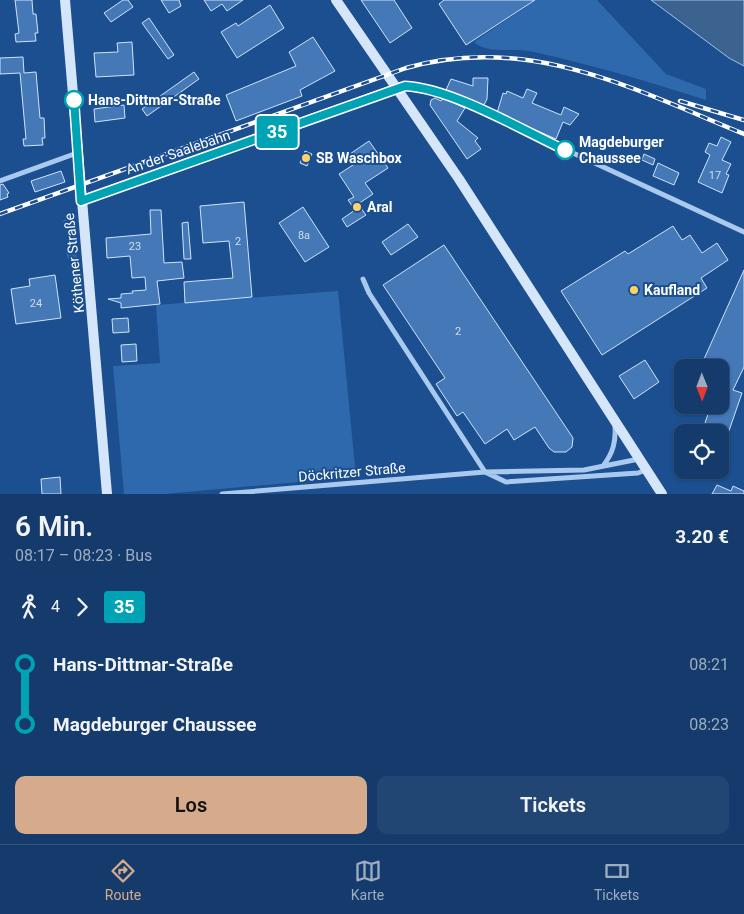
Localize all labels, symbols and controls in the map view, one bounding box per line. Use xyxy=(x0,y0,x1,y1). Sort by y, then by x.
marker: Hans-Dittmar-Straße xyxy=(64,90,84,110)
place label: Hans-Dittmar-Straße xyxy=(88,92,221,108)
line badge: 35 xyxy=(254,116,300,148)
text: 35 xyxy=(267,121,287,142)
street label: An der Saalebahn xyxy=(124,127,232,177)
place label: Magdeburger Chaussee xyxy=(579,134,664,166)
marker: Magdeburger Chaussee xyxy=(555,140,575,160)
place label: SB Waschbox xyxy=(316,150,403,166)
marker: SB Waschbox xyxy=(300,152,312,164)
house number: 17 xyxy=(709,169,721,182)
place label: Aral xyxy=(367,199,393,215)
marker: Aral xyxy=(351,201,363,213)
street label: Köthener Straße xyxy=(61,212,87,314)
house number: 8a xyxy=(298,229,310,242)
house number: 2 xyxy=(235,235,241,248)
house number: 23 xyxy=(129,240,141,253)
place label: Kaufland xyxy=(644,282,700,298)
marker: Kaufland xyxy=(628,284,640,296)
house number: 24 xyxy=(30,297,42,310)
house number: 2 xyxy=(455,325,461,338)
north arrow xyxy=(674,359,729,414)
map controls xyxy=(674,359,729,479)
button: locate xyxy=(674,424,729,479)
street label: Döckritzer Straße xyxy=(298,459,406,485)
text: 6 Min. xyxy=(15,510,93,543)
text: 3.20 € xyxy=(675,525,729,548)
text: 08:17 – 08:23 · Bus xyxy=(15,546,152,565)
icon: walk xyxy=(15,593,43,621)
icon: forward xyxy=(68,593,96,621)
text: 35 xyxy=(114,596,135,617)
text: 4 xyxy=(51,597,60,616)
text: Hans-Dittmar-Straße xyxy=(53,653,233,676)
text: 08:21 xyxy=(689,655,729,674)
text: Magdeburger Chaussee xyxy=(53,713,256,736)
text: 08:23 xyxy=(689,715,729,734)
button: Los xyxy=(15,776,367,834)
button: Tickets xyxy=(377,776,729,834)
tab: Route xyxy=(105,857,141,903)
tab: Karte xyxy=(351,857,384,903)
tab: Tickets xyxy=(594,857,639,903)

